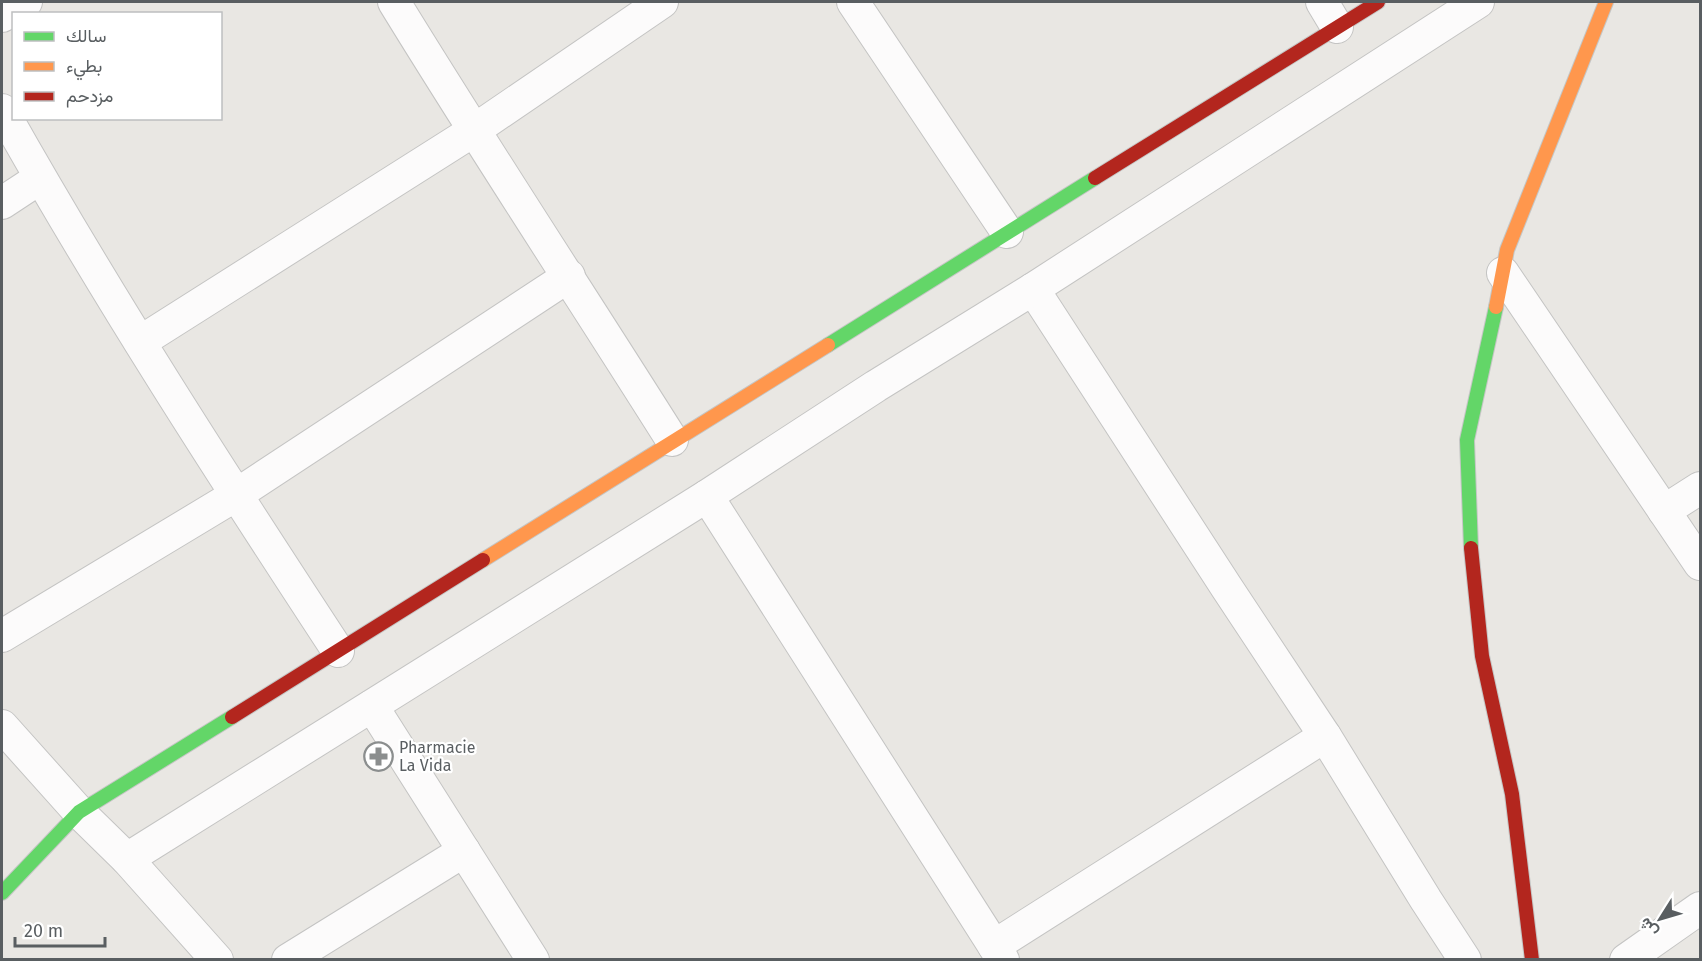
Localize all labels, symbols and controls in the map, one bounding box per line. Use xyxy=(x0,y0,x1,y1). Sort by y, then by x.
legend xyxy=(12,12,222,120)
text: سالك xyxy=(66,25,106,47)
text: بطيء xyxy=(66,55,102,81)
text: مزدحم xyxy=(66,85,113,108)
place label: Pharmacie La Vida xyxy=(399,738,476,775)
pharmacy icon: Pharmacie La Vida xyxy=(362,740,394,772)
north arrow xyxy=(1630,889,1690,949)
scale bar xyxy=(15,910,105,948)
text: ش xyxy=(1635,914,1662,941)
text: 20 m xyxy=(24,920,63,942)

